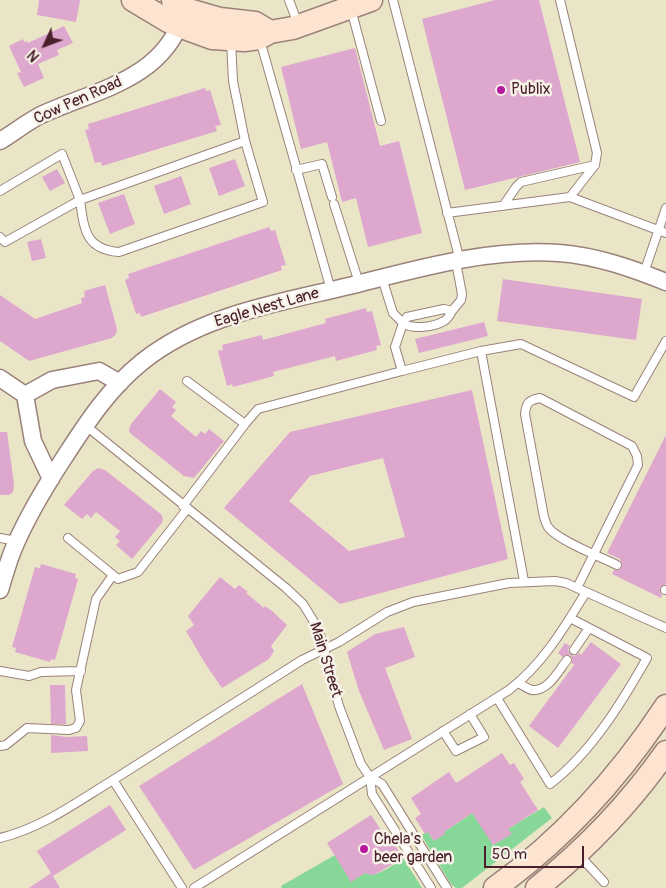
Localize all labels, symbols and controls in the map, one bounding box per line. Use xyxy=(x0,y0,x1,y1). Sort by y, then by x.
north arrow xyxy=(20,20,70,70)
text: N xyxy=(24,46,43,65)
street label: Cow Pen Road xyxy=(31,73,125,129)
place label: Publix xyxy=(511,80,550,100)
marker: Publix xyxy=(495,84,507,96)
street label: Eagle Nest Lane xyxy=(213,284,321,332)
street label: Main Street xyxy=(304,620,346,700)
place label: Chela's beer garden xyxy=(374,830,452,868)
scale bar xyxy=(486,836,586,868)
marker: Chela's beer garden xyxy=(358,843,370,855)
text: 50 m xyxy=(492,845,527,864)

